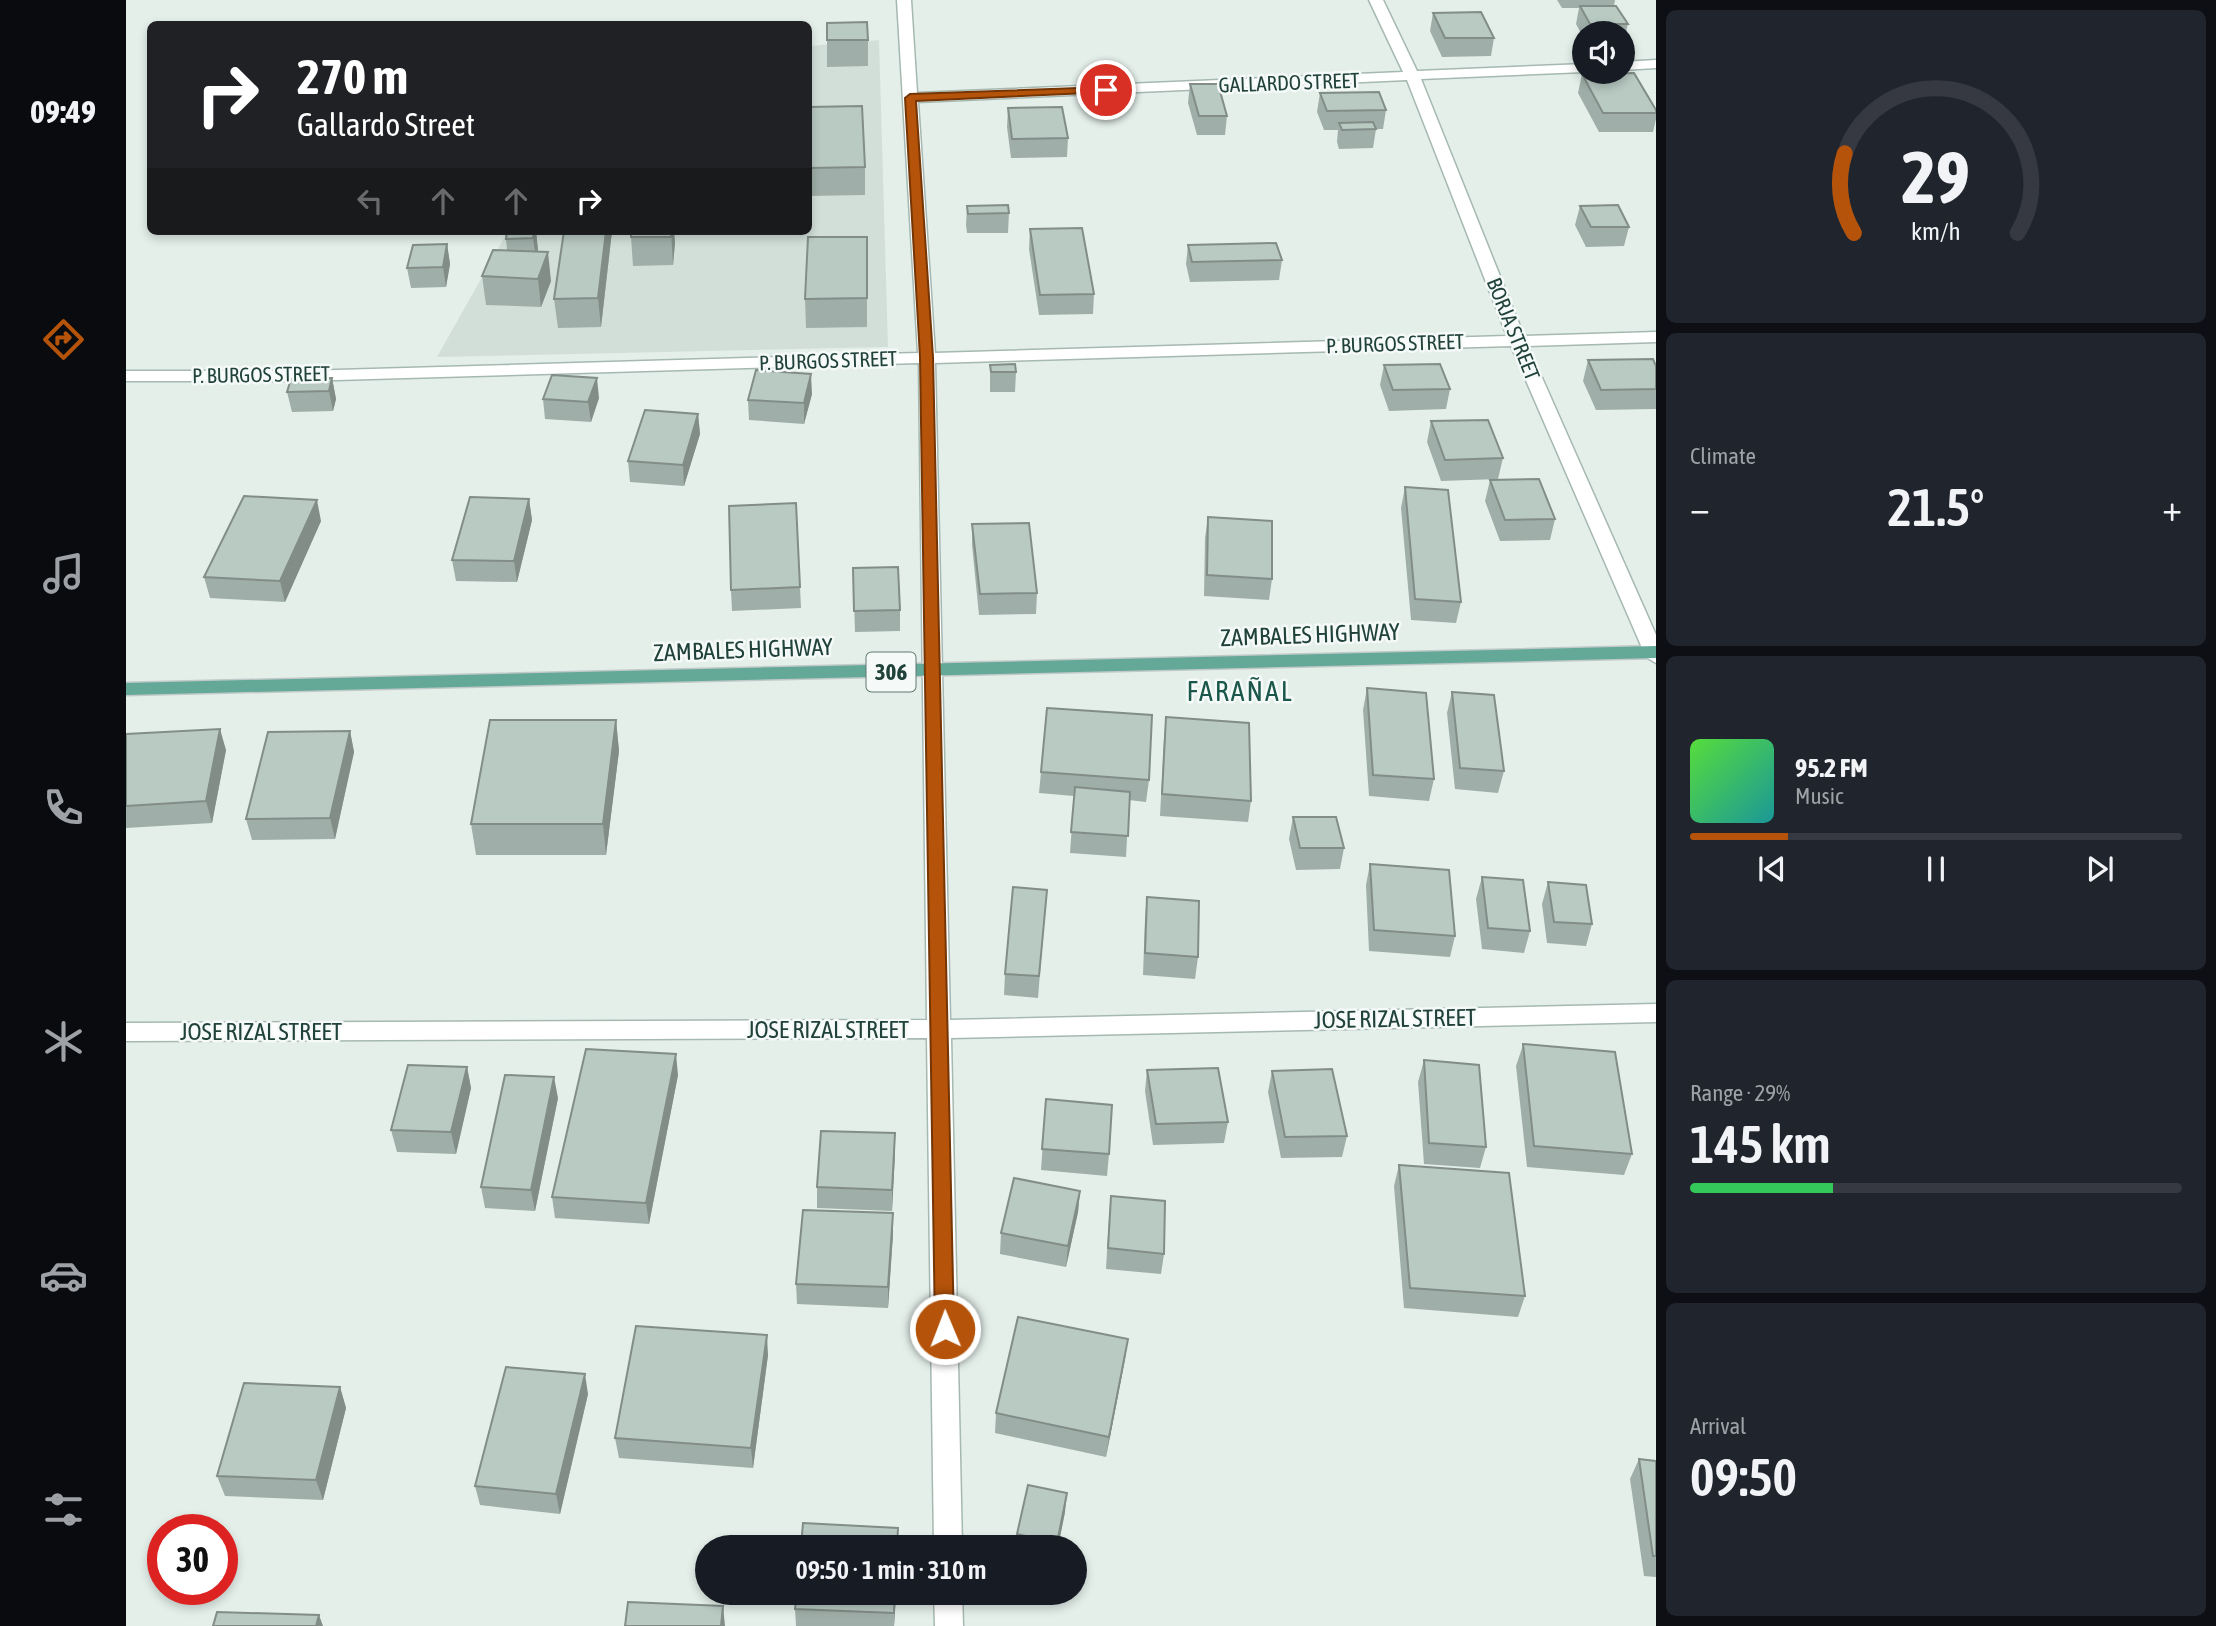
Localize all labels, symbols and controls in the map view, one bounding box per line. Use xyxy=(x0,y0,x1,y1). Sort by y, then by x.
map controls xyxy=(1572,21,1635,84)
button: sound xyxy=(1572,21,1635,84)
text: 270 m xyxy=(297,48,408,104)
icon: right xyxy=(182,49,273,140)
pin xyxy=(1076,60,1136,120)
street label: GALLARDO STREET xyxy=(1218,68,1360,96)
icon: arrive xyxy=(1087,71,1125,109)
text: 09:49 xyxy=(30,93,96,130)
text: Gallardo Street xyxy=(297,106,475,143)
text: 29 xyxy=(1902,135,1970,218)
icon: left xyxy=(351,182,389,220)
icon: ahead xyxy=(424,182,462,220)
icon: ahead xyxy=(497,182,535,220)
icon: right xyxy=(570,182,608,220)
text: km/h xyxy=(1911,216,1961,244)
street label: BORJA STREET xyxy=(1483,274,1545,383)
icon: directions xyxy=(39,315,88,364)
street label: P. BURGOS STREET xyxy=(1326,329,1464,357)
street label: P. BURGOS STREET xyxy=(759,346,897,374)
street label: P. BURGOS STREET xyxy=(192,361,330,387)
text: Climate xyxy=(1690,443,1756,469)
text: 21.5° xyxy=(1888,477,1984,537)
text: − xyxy=(1690,486,1710,529)
text: + xyxy=(2162,486,2182,529)
icon: music xyxy=(39,549,88,598)
street label: ZAMBALES HIGHWAY xyxy=(1220,618,1400,651)
street label: ZAMBALES HIGHWAY xyxy=(653,633,833,666)
road number: 306 xyxy=(866,652,916,692)
district label: FARAÑAL xyxy=(1186,675,1294,707)
text: 95.2 FM xyxy=(1795,753,1868,783)
icon: phone xyxy=(39,783,88,832)
text: Music xyxy=(1795,783,1843,809)
icon: previous xyxy=(1753,850,1791,888)
icon: pause xyxy=(1917,850,1955,888)
icon: next xyxy=(2081,850,2119,888)
street label: JOSE RIZAL STREET xyxy=(1314,1004,1477,1033)
street label: JOSE RIZAL STREET xyxy=(747,1016,910,1043)
icon: climate xyxy=(39,1017,88,1066)
street label: JOSE RIZAL STREET xyxy=(180,1018,343,1045)
text: Range · 29% xyxy=(1690,1080,1790,1106)
text: 145 km xyxy=(1690,1114,1831,1174)
icon: car xyxy=(39,1251,88,1300)
position arrow xyxy=(908,1292,982,1366)
text: Arrival xyxy=(1690,1413,1746,1439)
text: 09:50 xyxy=(1690,1447,1797,1507)
icon: filters xyxy=(39,1485,88,1534)
speed limit sign: 30 xyxy=(147,1514,238,1605)
text: 09:50 · 1 min · 310 m xyxy=(796,1555,986,1585)

